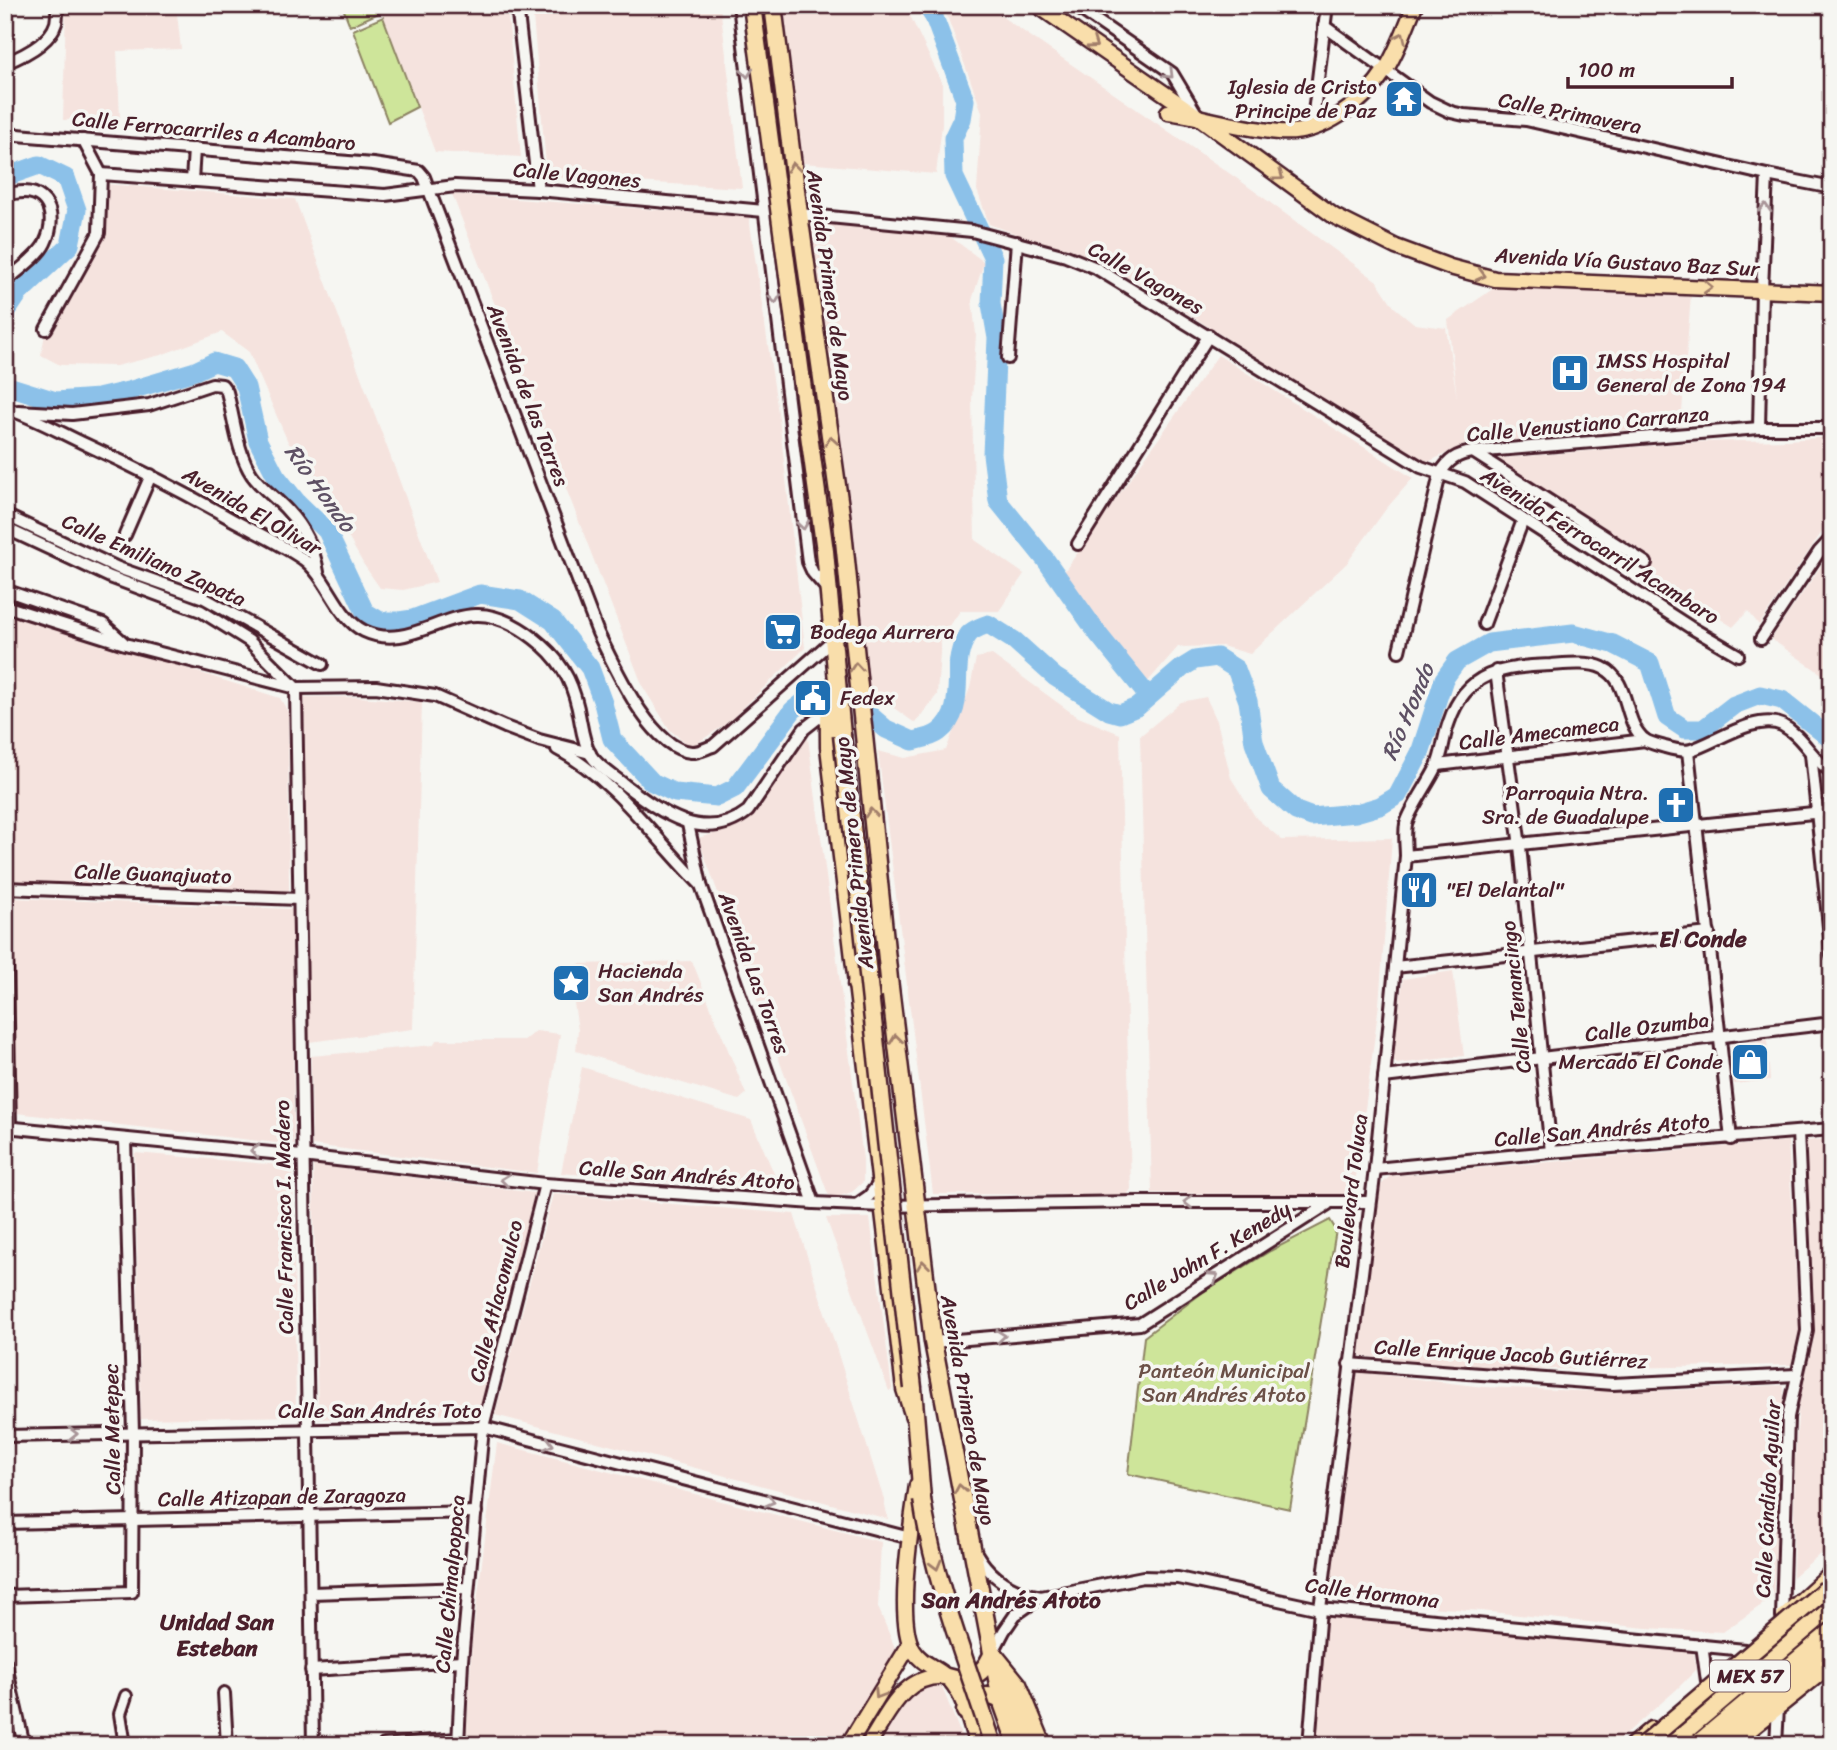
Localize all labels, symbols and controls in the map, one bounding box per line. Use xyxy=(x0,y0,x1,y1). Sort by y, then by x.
one-way arrow xyxy=(1393,32,1407,44)
one-way arrow xyxy=(1085,36,1098,48)
scale bar xyxy=(1568,46,1732,90)
text: 100 m xyxy=(1578,51,1635,89)
one-way arrow xyxy=(1161,65,1173,78)
one-way arrow xyxy=(739,67,754,79)
place label: Iglesia de Cristo Principe de Paz xyxy=(1227,68,1377,130)
temple icon: Iglesia de Cristo Principe de Paz xyxy=(1383,78,1425,120)
street label: Calle Primavera xyxy=(1495,81,1645,146)
street label: Calle Ferrocarriles a Acambaro xyxy=(71,100,358,162)
street label: Calle Vagones xyxy=(512,150,643,200)
one-way arrow xyxy=(785,161,800,172)
street label: Avenida Primero de Mayo xyxy=(795,166,865,403)
one-way arrow xyxy=(1271,167,1284,180)
one-way arrow xyxy=(1758,202,1773,213)
street label: Calle Vagones xyxy=(1081,230,1211,326)
street label: Avenida Vía Gustavo Baz Sur xyxy=(1493,236,1762,288)
one-way arrow xyxy=(1475,267,1487,282)
one-way arrow xyxy=(1703,280,1714,295)
one-way arrow xyxy=(767,293,782,305)
street label: Avenida de las Torres xyxy=(475,297,581,492)
place label: IMSS Hospital General de Zona 194 xyxy=(1596,342,1786,404)
hospital icon: IMSS Hospital General de Zona 194 xyxy=(1549,352,1591,394)
street label: Calle Venustiano Carranza xyxy=(1465,394,1711,454)
water label: Río Hondo xyxy=(273,435,367,543)
one-way arrow xyxy=(823,435,838,446)
street label: Avenida El Olivar xyxy=(174,455,330,567)
street label: Avenida Ferrocarril Acambaro xyxy=(1472,456,1727,635)
street label: Calle Emiliano Zapata xyxy=(56,502,253,618)
one-way arrow xyxy=(795,519,810,530)
supermarket icon: Bodega Aurrera xyxy=(762,611,804,653)
place label: Bodega Aurrera xyxy=(810,613,955,651)
water label: Río Hondo xyxy=(1369,656,1447,767)
one-way arrow xyxy=(849,661,864,672)
public building icon: Fedex xyxy=(792,677,834,719)
place label: Fedex xyxy=(840,679,895,717)
street label: Calle Amecameca xyxy=(1457,704,1622,762)
street label: Avenida Primero de Mayo xyxy=(823,735,885,972)
place label: Parroquia Ntra. Sra. de Guadalupe xyxy=(1482,774,1649,836)
church icon: Parroquia Ntra. Sra. de Guadalupe xyxy=(1655,784,1697,826)
one-way arrow xyxy=(864,807,879,818)
street label: Calle Guanajuato xyxy=(74,852,233,896)
restaurant icon: "El Delantal" xyxy=(1398,869,1440,911)
place label: "El Delantal" xyxy=(1446,871,1565,909)
street label: Avenida Las Torres xyxy=(707,885,801,1060)
street label: Calle Tenancingo xyxy=(1489,919,1543,1075)
district label: El Conde xyxy=(1659,919,1747,960)
place label: Hacienda San Andrés xyxy=(598,952,704,1014)
place icon: Hacienda San Andrés xyxy=(550,962,592,1004)
street label: Calle Ozumba xyxy=(1583,1000,1712,1053)
one-way arrow xyxy=(889,1033,904,1044)
shop icon: Mercado El Conde xyxy=(1729,1041,1771,1083)
place label: Mercado El Conde xyxy=(1558,1043,1723,1081)
street label: Calle Francisco I. Madero xyxy=(263,1099,305,1334)
street label: Calle San Andrés Atoto xyxy=(1493,1102,1712,1158)
street label: Boulevard Toluca xyxy=(1323,1111,1379,1270)
one-way arrow xyxy=(249,1144,260,1159)
street label: Calle San Andrés Atoto xyxy=(578,1149,796,1202)
one-way arrow xyxy=(500,1172,511,1187)
street label: Calle John F. Kenedy xyxy=(1116,1190,1299,1321)
one-way arrow xyxy=(1182,1194,1193,1210)
street label: Calle Atlacomulco xyxy=(457,1216,535,1386)
one-way arrow xyxy=(916,1259,931,1271)
one-way arrow xyxy=(1207,1272,1220,1285)
street label: Avenida Primero de Mayo xyxy=(929,1291,1007,1528)
street label: Calle Enrique Jacob Gutiérrez xyxy=(1373,1328,1650,1380)
one-way arrow xyxy=(996,1329,1007,1344)
park label: Panteón Municipal San Andrés Atoto xyxy=(1138,1352,1311,1414)
street label: Calle Metepec xyxy=(92,1363,132,1495)
street label: Calle San Andrés Toto xyxy=(278,1392,482,1430)
street label: Calle Cándido Aguilar xyxy=(1744,1398,1792,1599)
one-way arrow xyxy=(69,1426,79,1442)
one-way arrow xyxy=(543,1436,555,1450)
street label: Calle Atizapan de Zaragoza xyxy=(158,1476,407,1518)
one-way arrow xyxy=(953,1483,968,1495)
street label: Calle Chimalpopoca xyxy=(423,1493,477,1675)
one-way arrow xyxy=(763,1493,775,1507)
one-way arrow xyxy=(928,1559,942,1571)
street label: Calle Hormona xyxy=(1303,1566,1441,1620)
district label: San Andrés Atoto xyxy=(920,1580,1101,1621)
district label: Unidad San Esteban xyxy=(160,1602,275,1669)
road number: MEX 57 xyxy=(1710,1660,1790,1692)
one-way arrow xyxy=(874,1687,887,1700)

